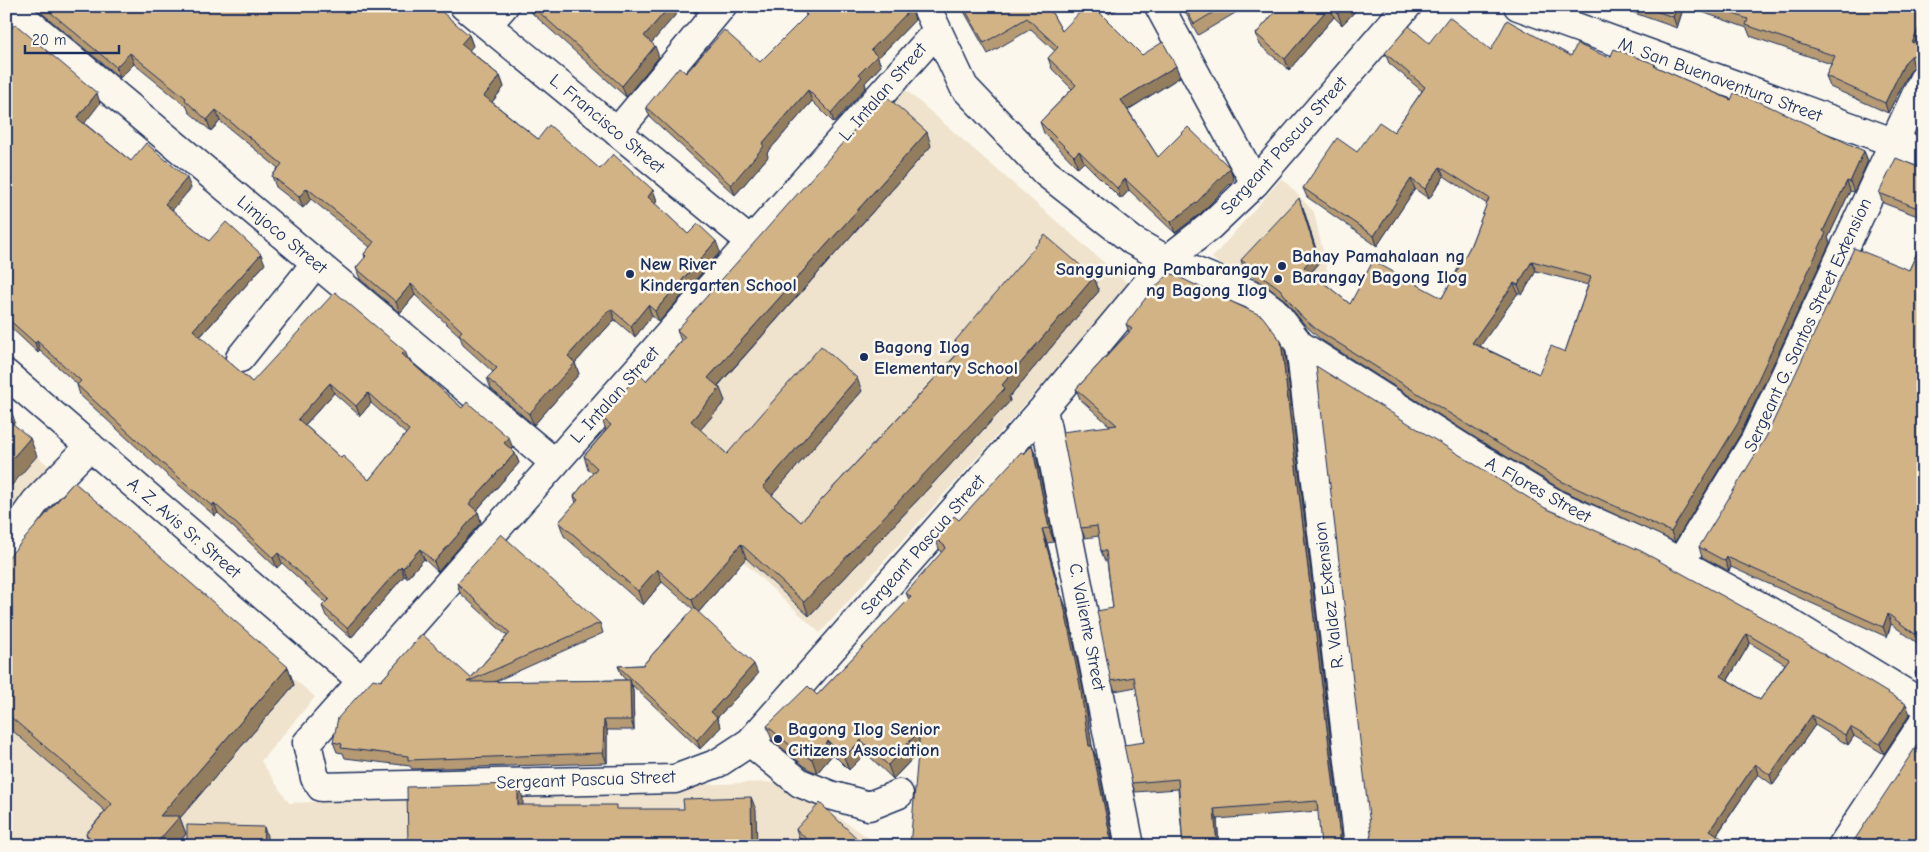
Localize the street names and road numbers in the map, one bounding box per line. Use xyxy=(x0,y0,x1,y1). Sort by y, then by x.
street label: M. San Buenaventura Street xyxy=(1615,33,1826,127)
street label: L. Intalan Street xyxy=(835,38,932,145)
street label: L. Francisco Street xyxy=(545,70,669,179)
street label: Sergeant Pascua Street xyxy=(1216,72,1352,219)
street label: Limjoco Street xyxy=(233,191,332,279)
street label: Sergeant G. Santos Street Extension xyxy=(1740,195,1876,455)
street label: L. Intalan Street xyxy=(566,342,665,448)
street label: A. Flores Street xyxy=(1482,452,1595,528)
street label: Sergeant Pascua Street xyxy=(856,470,990,619)
street label: A. Z. Avis Sr. Street xyxy=(123,473,246,583)
street label: R. Valdez Extension xyxy=(1310,520,1348,670)
street label: C. Valiente Street xyxy=(1064,561,1110,693)
street label: Sergeant Pascua Street xyxy=(496,766,677,794)

